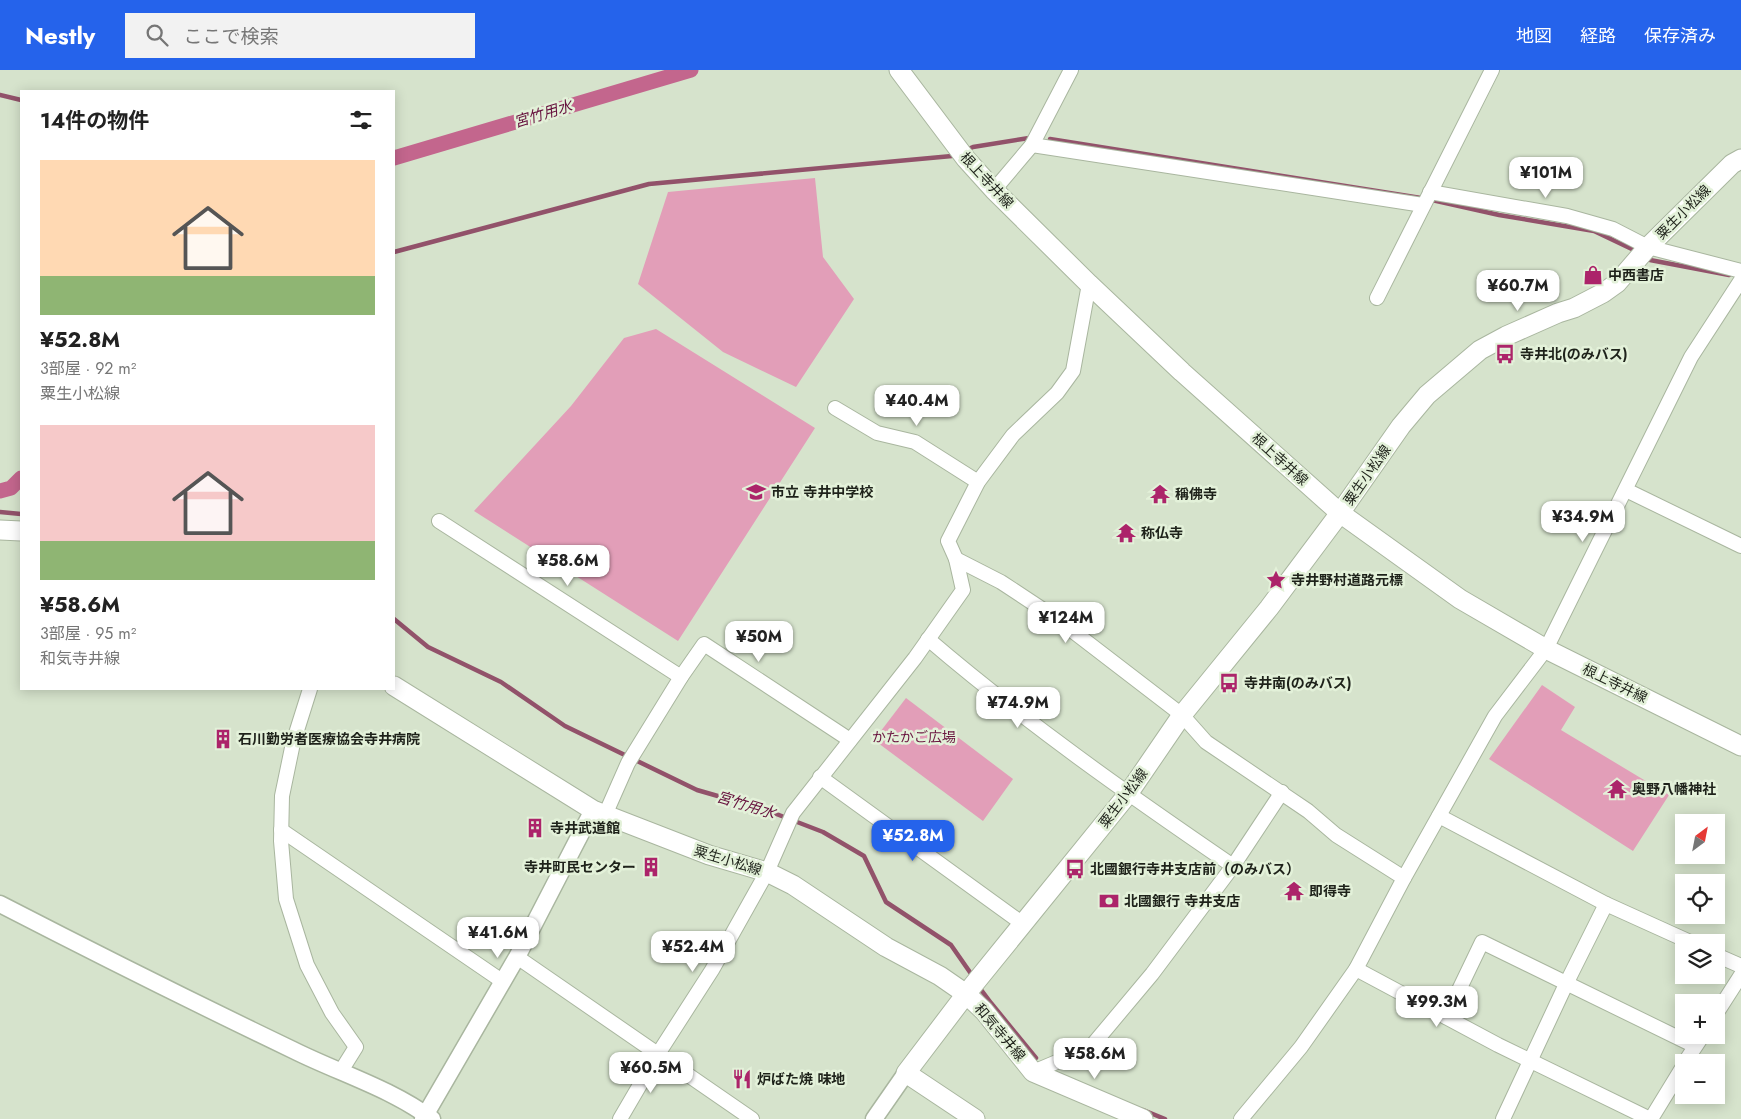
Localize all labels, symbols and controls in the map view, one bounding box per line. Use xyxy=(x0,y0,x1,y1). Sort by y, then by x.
search box xyxy=(125,13,475,58)
text: Nestly xyxy=(25,18,95,53)
icon: search xyxy=(143,21,171,49)
text: ここで検索 xyxy=(183,23,278,50)
text: 地図 xyxy=(1516,23,1552,49)
text: 経路 xyxy=(1580,23,1616,49)
text: 保存済み xyxy=(1644,23,1716,49)
water label: 宮竹用水 xyxy=(511,94,577,133)
text: 14件の物件 xyxy=(40,106,149,136)
icon: filters xyxy=(347,106,375,134)
street label: 根上寺井線 xyxy=(956,148,1018,212)
pin: ¥101M xyxy=(1511,156,1581,199)
text: ¥101M xyxy=(1520,161,1572,184)
street label: 粟生小松線 xyxy=(1651,180,1715,244)
icon: home xyxy=(163,193,253,283)
shop icon: 中西書店 xyxy=(1582,264,1604,286)
place label: 中西書店 xyxy=(1608,265,1664,285)
pin: ¥60.7M xyxy=(1477,270,1559,312)
text: ¥60.7M xyxy=(1487,274,1549,297)
text: ¥52.8M xyxy=(40,325,120,355)
bus stop icon: 寺井北(のみバス) xyxy=(1494,343,1516,365)
place label: 寺井北(のみバス) xyxy=(1520,344,1628,364)
text: 3部屋 · 92 m² xyxy=(40,357,136,380)
text: 粟生小松線 xyxy=(40,382,120,405)
pin: ¥40.4M xyxy=(876,384,958,427)
text: ¥40.4M xyxy=(885,389,949,412)
street label: 根上寺井線 xyxy=(1247,428,1313,490)
street label: 粟生小松線 xyxy=(1339,441,1395,509)
icon: home xyxy=(163,458,253,548)
school or university icon: 市立 寺井中学校 xyxy=(745,481,767,503)
place label: 市立 寺井中学校 xyxy=(771,482,873,502)
temple icon: 稱佛寺 xyxy=(1149,483,1171,505)
place label: 稱佛寺 xyxy=(1175,484,1217,504)
pin: ¥34.9M xyxy=(1542,500,1624,543)
text: ¥34.9M xyxy=(1552,505,1614,528)
temple icon: 称仏寺 xyxy=(1115,522,1137,544)
place label: 称仏寺 xyxy=(1141,523,1183,543)
pin: ¥58.6M xyxy=(527,544,609,587)
text: ¥58.6M xyxy=(538,549,598,572)
place icon: 寺井野村道路元標 xyxy=(1265,569,1287,591)
place label: 寺井野村道路元標 xyxy=(1291,570,1403,590)
text: ¥58.6M xyxy=(40,590,120,620)
pin: ¥124M xyxy=(1031,602,1101,644)
text: ¥124M xyxy=(1039,606,1093,629)
pin: ¥50M xyxy=(729,620,789,663)
text: 3部屋 · 95 m² xyxy=(40,622,136,645)
text: ¥50M xyxy=(736,625,782,648)
text: 和気寺井線 xyxy=(40,647,120,670)
street label: 根上寺井線 xyxy=(1579,659,1651,707)
bus stop icon: 寺井南(のみバス) xyxy=(1218,672,1240,694)
place label: 寺井南(のみバス) xyxy=(1244,673,1352,693)
pin: ¥74.9M xyxy=(977,686,1059,729)
text: ¥74.9M xyxy=(987,691,1049,714)
park label: かたかご広場 xyxy=(872,727,956,747)
building icon: 石川勤労者医療協会寺井病院 xyxy=(212,728,234,750)
place label: 石川勤労者医療協会寺井病院 xyxy=(238,729,420,749)
street label: 粟生小松線 xyxy=(1094,764,1152,832)
temple icon: 奥野八幡神社 xyxy=(1606,778,1628,800)
place label: 奥野八幡神社 xyxy=(1632,779,1716,799)
water label: 宮竹用水 xyxy=(714,786,780,825)
north arrow xyxy=(1675,814,1725,864)
map controls xyxy=(1675,814,1725,1104)
building icon: 寺井武道館 xyxy=(524,817,546,839)
place label: 寺井武道館 xyxy=(550,818,620,838)
pin: ¥52.8M xyxy=(872,820,954,862)
text: ¥52.8M xyxy=(883,824,943,847)
street label: 粟生小松線 xyxy=(692,840,764,880)
building icon: 寺井町民センター xyxy=(640,856,662,878)
place label: 寺井町民センター xyxy=(524,857,636,877)
bus stop icon: 北國銀行寺井支店前（のみバス） xyxy=(1064,858,1086,880)
place label: 北國銀行寺井支店前（のみバス） xyxy=(1090,859,1300,879)
button: locate xyxy=(1675,874,1725,924)
temple icon: 即得寺 xyxy=(1283,880,1305,902)
place label: 即得寺 xyxy=(1309,881,1351,901)
bank icon: 北國銀行 寺井支店 xyxy=(1098,890,1120,912)
place label: 北國銀行 寺井支店 xyxy=(1124,891,1240,911)
pin: ¥41.6M xyxy=(457,916,539,959)
text: ¥41.6M xyxy=(468,921,528,944)
pin: ¥52.4M xyxy=(652,930,734,973)
button: layers xyxy=(1675,934,1725,984)
text: ¥52.4M xyxy=(662,935,724,958)
pin: ¥99.3M xyxy=(1396,986,1478,1028)
text: ¥99.3M xyxy=(1407,990,1467,1013)
button: + xyxy=(1675,994,1725,1044)
street label: 和気寺井線 xyxy=(970,999,1030,1065)
pin: ¥58.6M xyxy=(1054,1038,1136,1080)
text: ¥58.6M xyxy=(1065,1042,1125,1065)
pin: ¥60.5M xyxy=(610,1052,692,1094)
button: − xyxy=(1675,1054,1725,1104)
text: ¥60.5M xyxy=(620,1056,682,1079)
restaurant icon: 炉ばた焼 味地 xyxy=(731,1068,753,1090)
place label: 炉ばた焼 味地 xyxy=(757,1069,845,1089)

